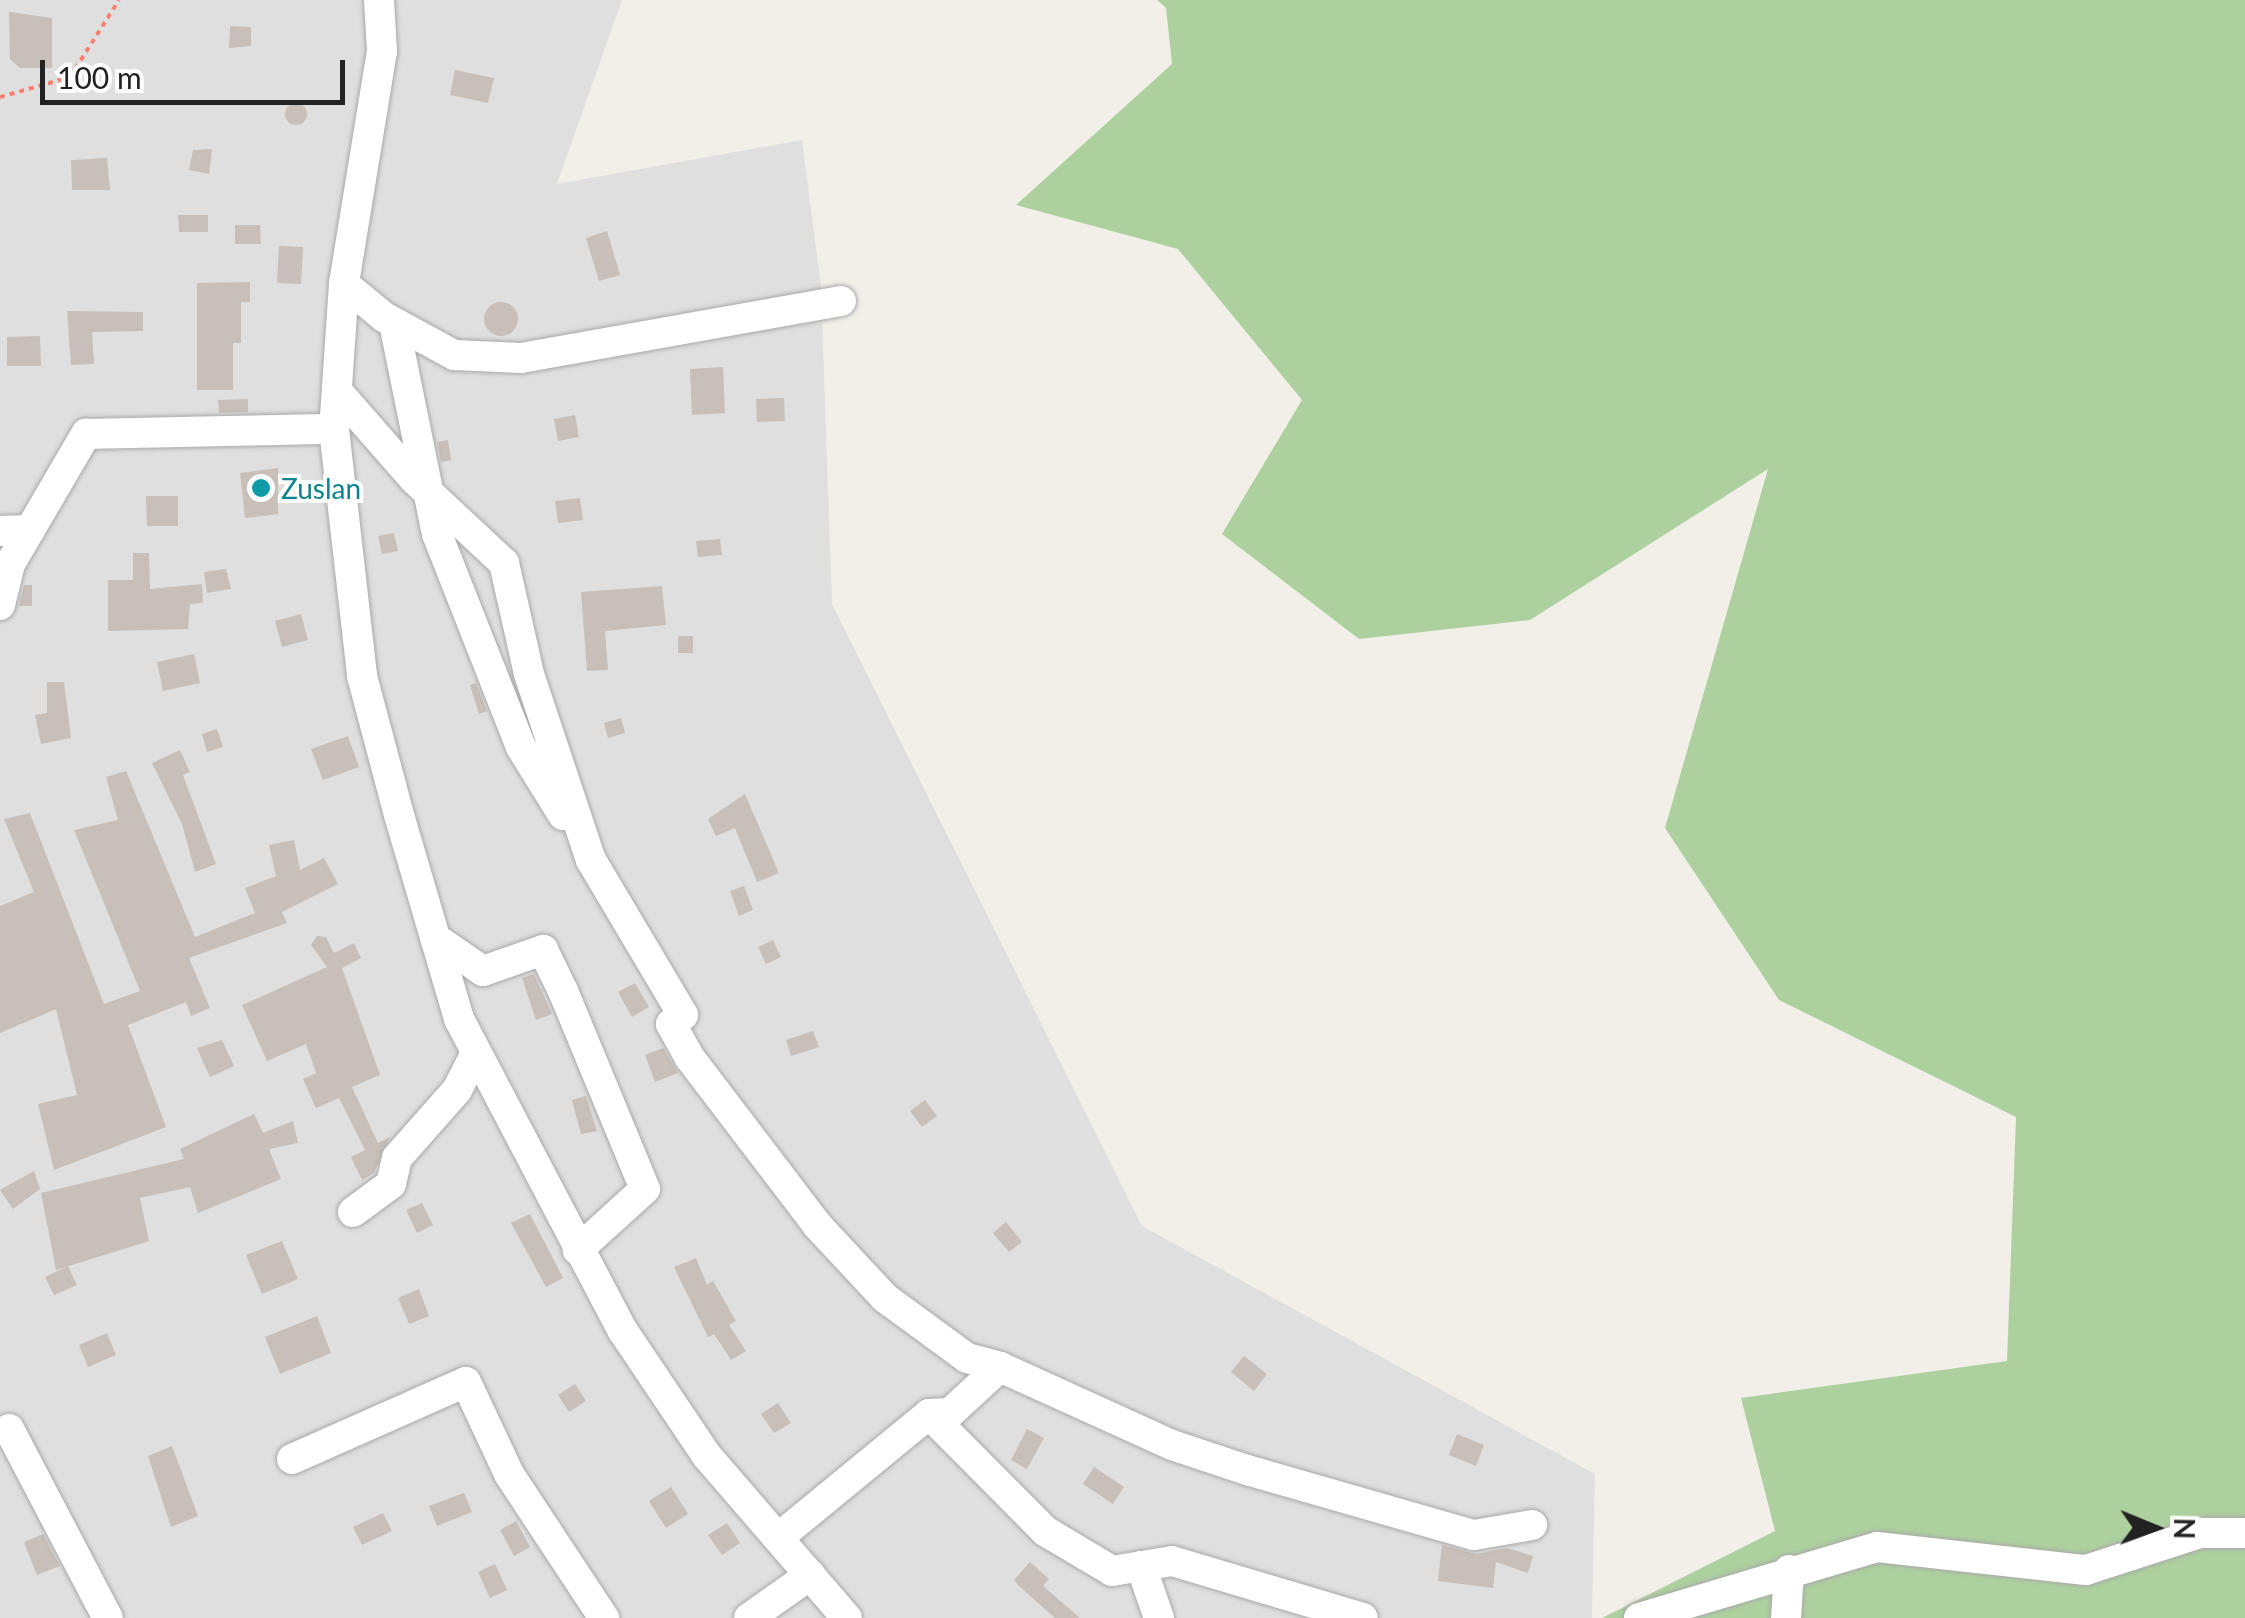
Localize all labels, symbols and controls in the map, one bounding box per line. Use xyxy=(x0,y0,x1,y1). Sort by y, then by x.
scale bar xyxy=(45,40,350,102)
text: 100 m xyxy=(57,59,142,95)
place label: Zuslan xyxy=(281,471,361,505)
marker: Zuslan xyxy=(250,477,272,499)
north arrow xyxy=(2105,1478,2205,1578)
text: N xyxy=(2168,1517,2202,1540)

